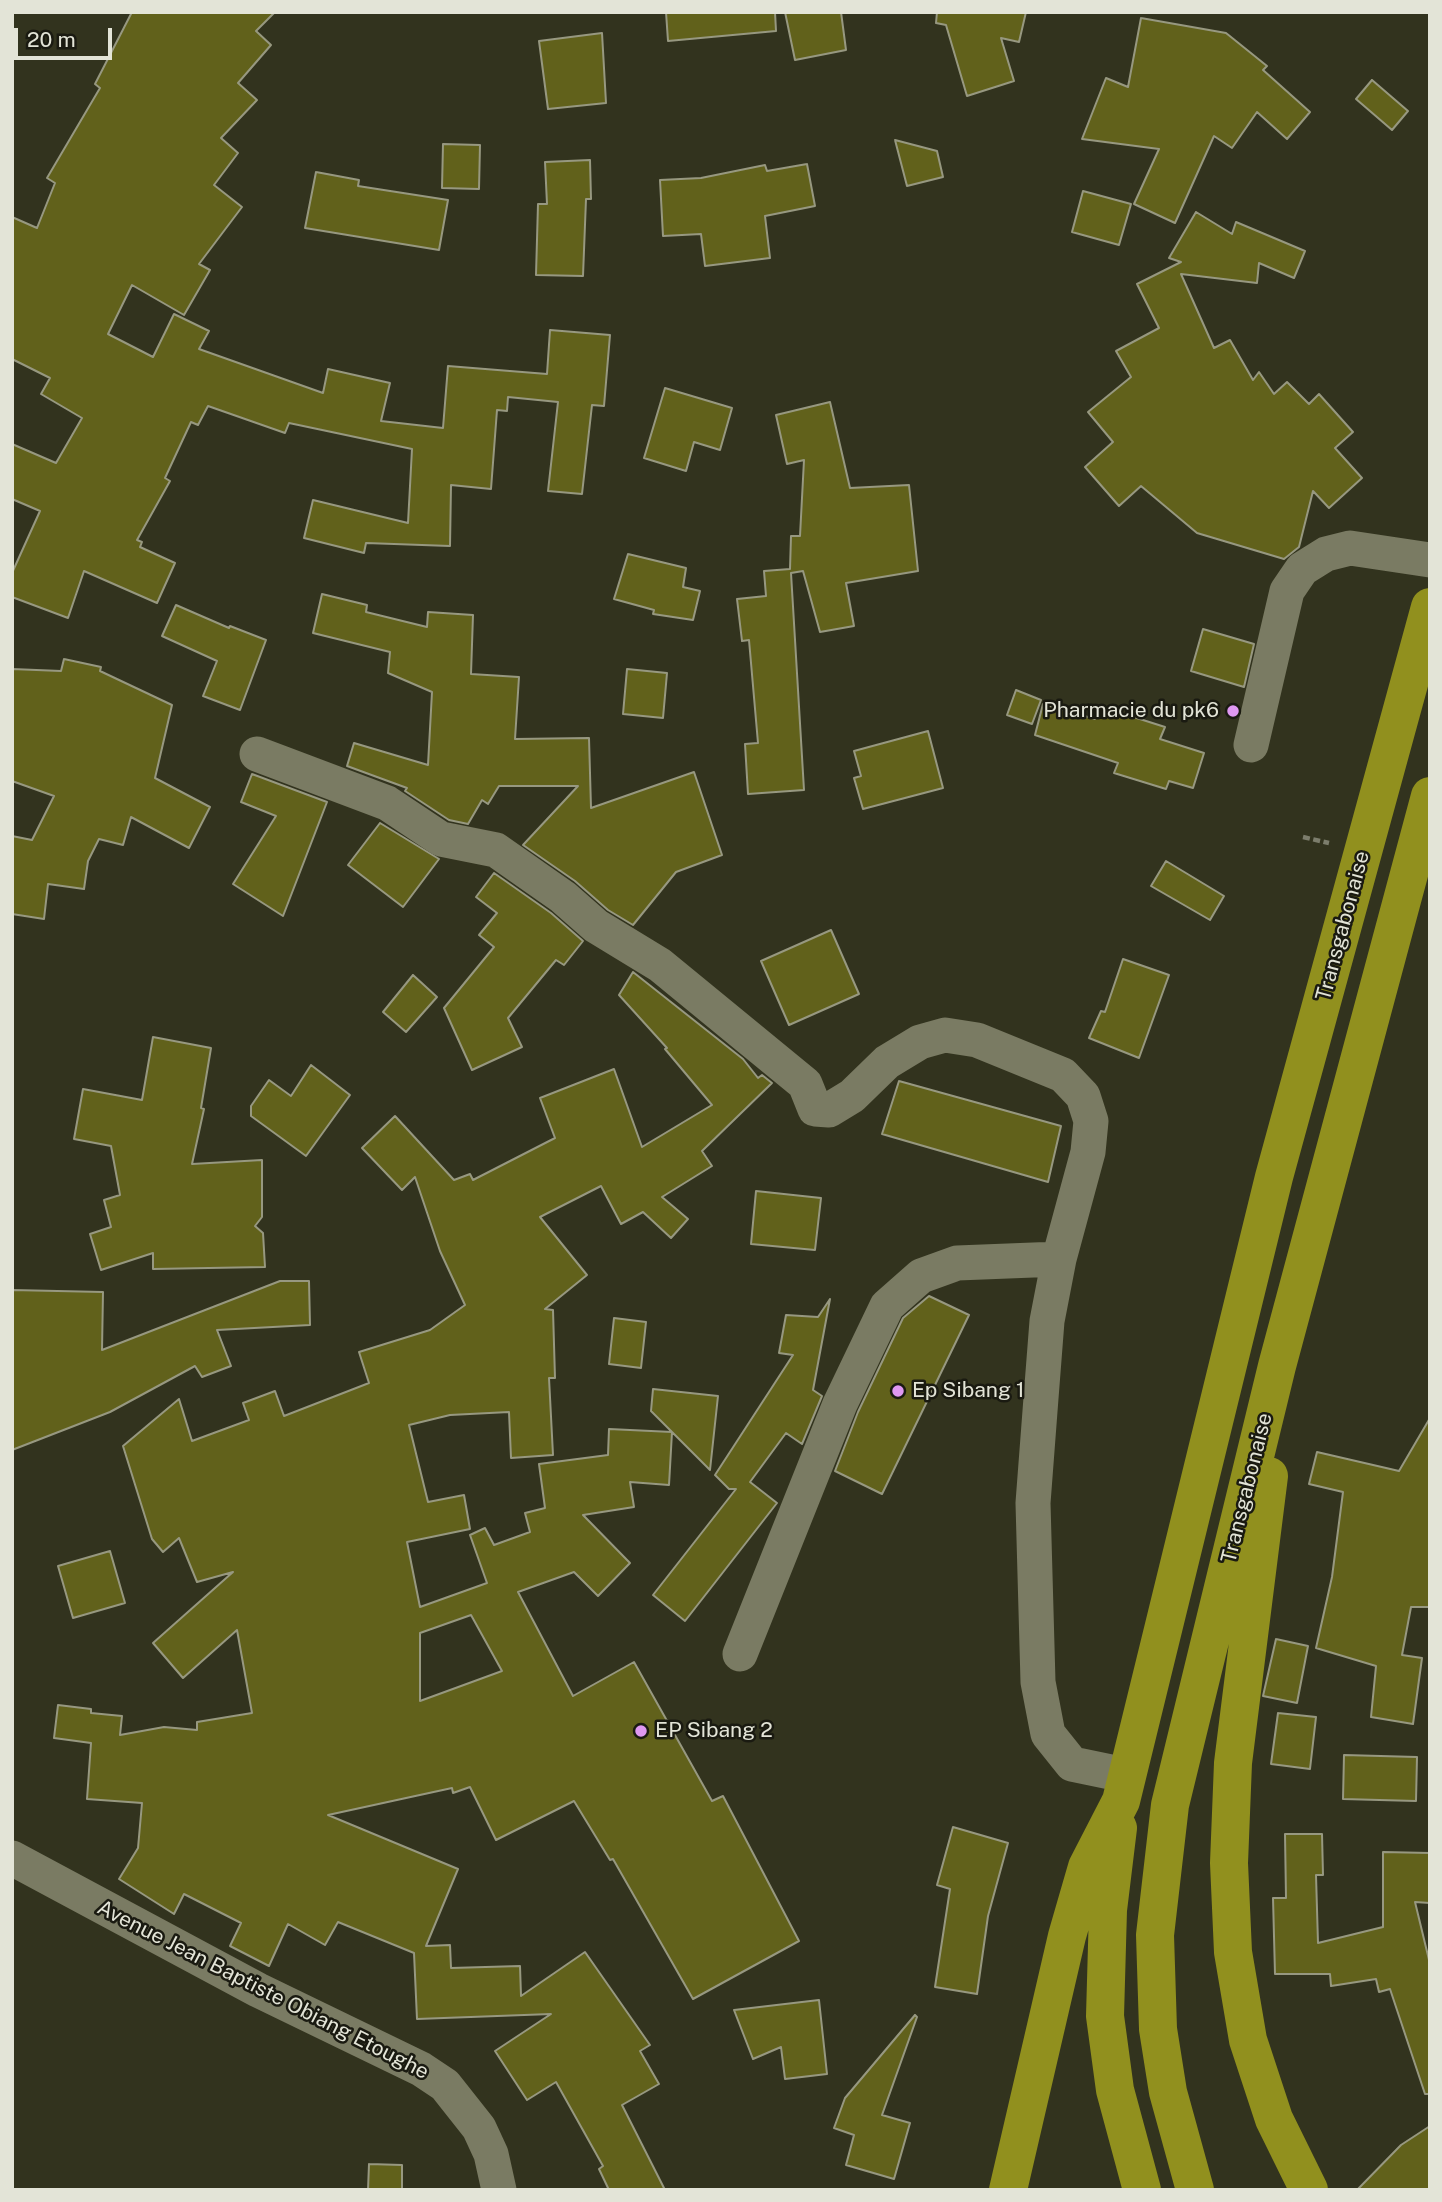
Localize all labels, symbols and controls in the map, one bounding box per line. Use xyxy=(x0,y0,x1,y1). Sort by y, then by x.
scale bar xyxy=(18,14,116,58)
text: 20 m xyxy=(27,27,76,52)
place label: Pharmacie du pk6 xyxy=(1043,698,1219,724)
marker: Pharmacie du pk6 xyxy=(1225,703,1241,719)
street label: Transgabonaise xyxy=(1311,848,1375,1004)
place label: Ep Sibang 1 xyxy=(912,1378,1025,1404)
marker: Ep Sibang 1 xyxy=(890,1383,906,1399)
street label: Transgabonaise xyxy=(1216,1410,1278,1566)
place label: EP Sibang 2 xyxy=(655,1718,773,1744)
marker: EP Sibang 2 xyxy=(633,1723,649,1739)
street label: Avenue Jean Baptiste Obiang Etoughe xyxy=(93,1895,433,2085)

